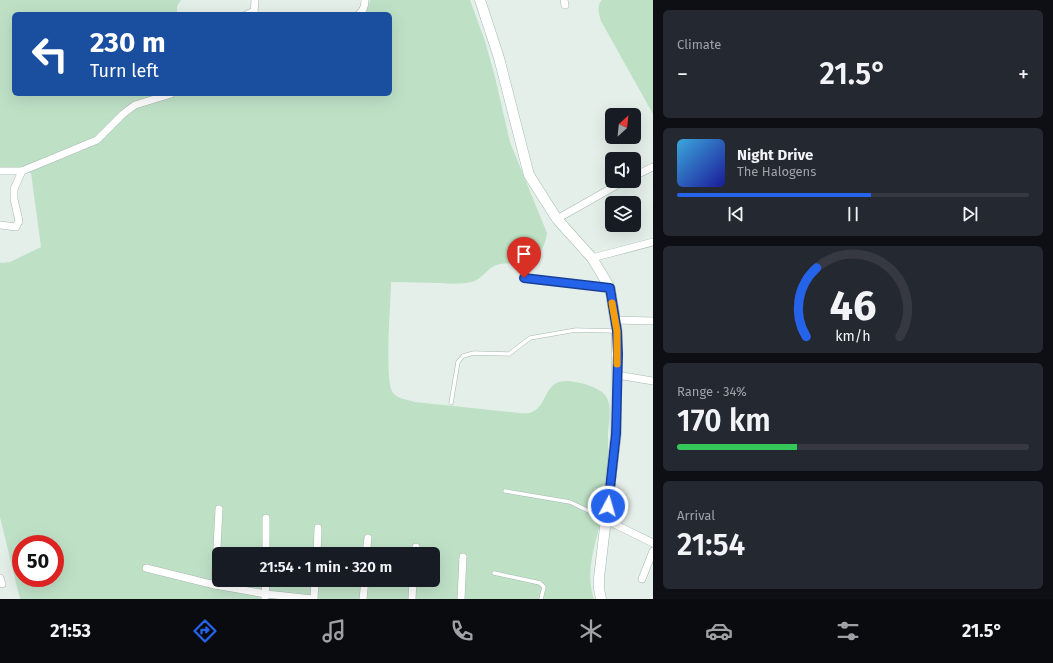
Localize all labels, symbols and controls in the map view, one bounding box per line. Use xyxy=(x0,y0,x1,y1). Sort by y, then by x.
text: 230 m xyxy=(90,26,166,59)
icon: left xyxy=(24,28,76,80)
text: Climate xyxy=(677,37,721,52)
text: 21.5° xyxy=(820,56,887,92)
text: Turn left xyxy=(90,60,159,82)
text: − xyxy=(677,61,688,88)
text: + xyxy=(1018,61,1029,88)
north arrow xyxy=(605,108,641,144)
map controls xyxy=(605,108,641,232)
text: Night Drive xyxy=(737,146,813,164)
button: sound xyxy=(605,152,641,188)
text: The Halogens xyxy=(737,164,816,179)
button: layers xyxy=(605,196,641,232)
icon: previous xyxy=(725,203,747,225)
icon: pause xyxy=(842,203,864,225)
icon: next xyxy=(959,203,981,225)
pin xyxy=(507,237,541,278)
icon: arrive xyxy=(513,243,535,265)
text: 46 xyxy=(830,281,876,331)
text: km/h xyxy=(835,328,871,345)
text: Range · 34% xyxy=(677,384,747,399)
text: 170 km xyxy=(677,403,771,439)
position arrow xyxy=(587,485,629,527)
text: Arrival xyxy=(677,508,715,523)
text: 21:54 xyxy=(677,527,745,563)
speed limit sign: 50 xyxy=(12,535,64,587)
text: 21:54 · 1 min · 320 m xyxy=(260,558,392,576)
icon: directions xyxy=(191,617,219,645)
icon: music xyxy=(320,617,348,645)
icon: phone xyxy=(448,617,476,645)
icon: climate xyxy=(577,617,605,645)
icon: car xyxy=(705,617,733,645)
icon: filters xyxy=(834,617,862,645)
text: 21:53 xyxy=(50,620,91,642)
text: 21.5° xyxy=(962,620,1003,642)

